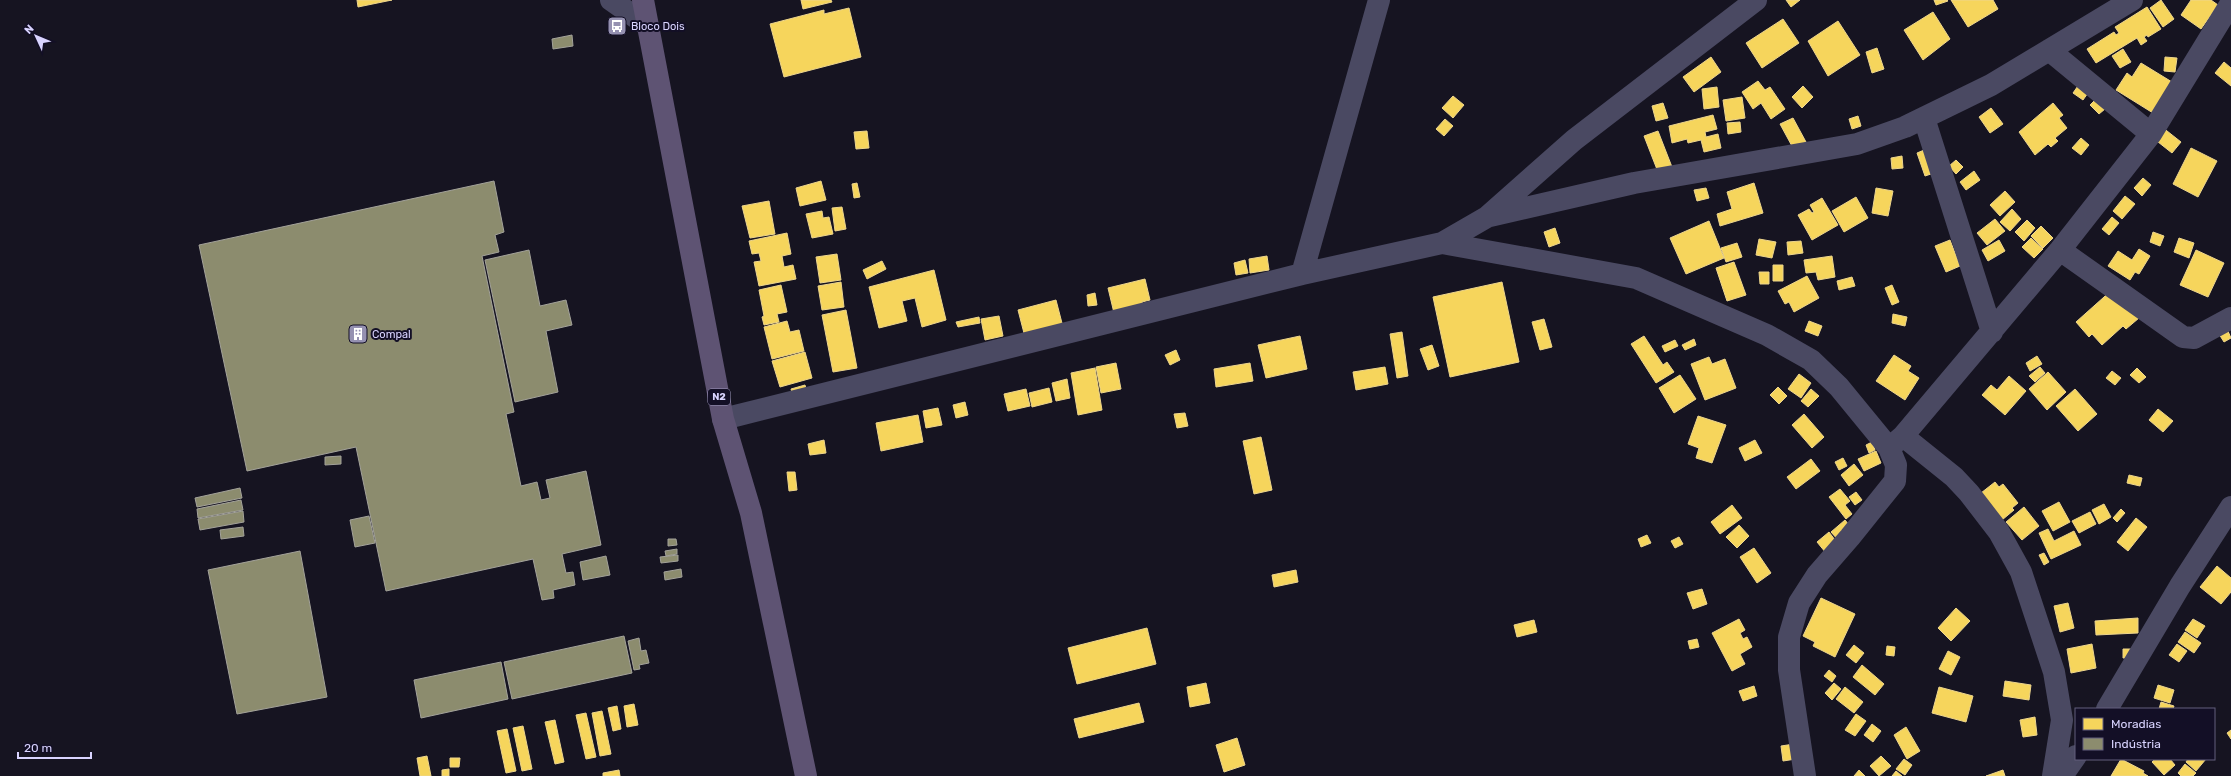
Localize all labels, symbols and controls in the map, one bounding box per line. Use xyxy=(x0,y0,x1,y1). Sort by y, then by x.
bus stop icon: Bloco Dois xyxy=(606,15,628,37)
north arrow xyxy=(16,16,56,56)
place label: Bloco Dois xyxy=(631,20,685,33)
text: N xyxy=(22,22,37,37)
building icon: Compal xyxy=(347,323,369,345)
place label: Compal xyxy=(372,328,411,341)
road number: N2 xyxy=(708,389,730,405)
legend xyxy=(2075,708,2215,760)
text: Moradias xyxy=(2111,717,2161,731)
scale bar xyxy=(18,734,91,760)
text: Indústria xyxy=(2111,737,2161,751)
text: 20 m xyxy=(24,741,52,755)

